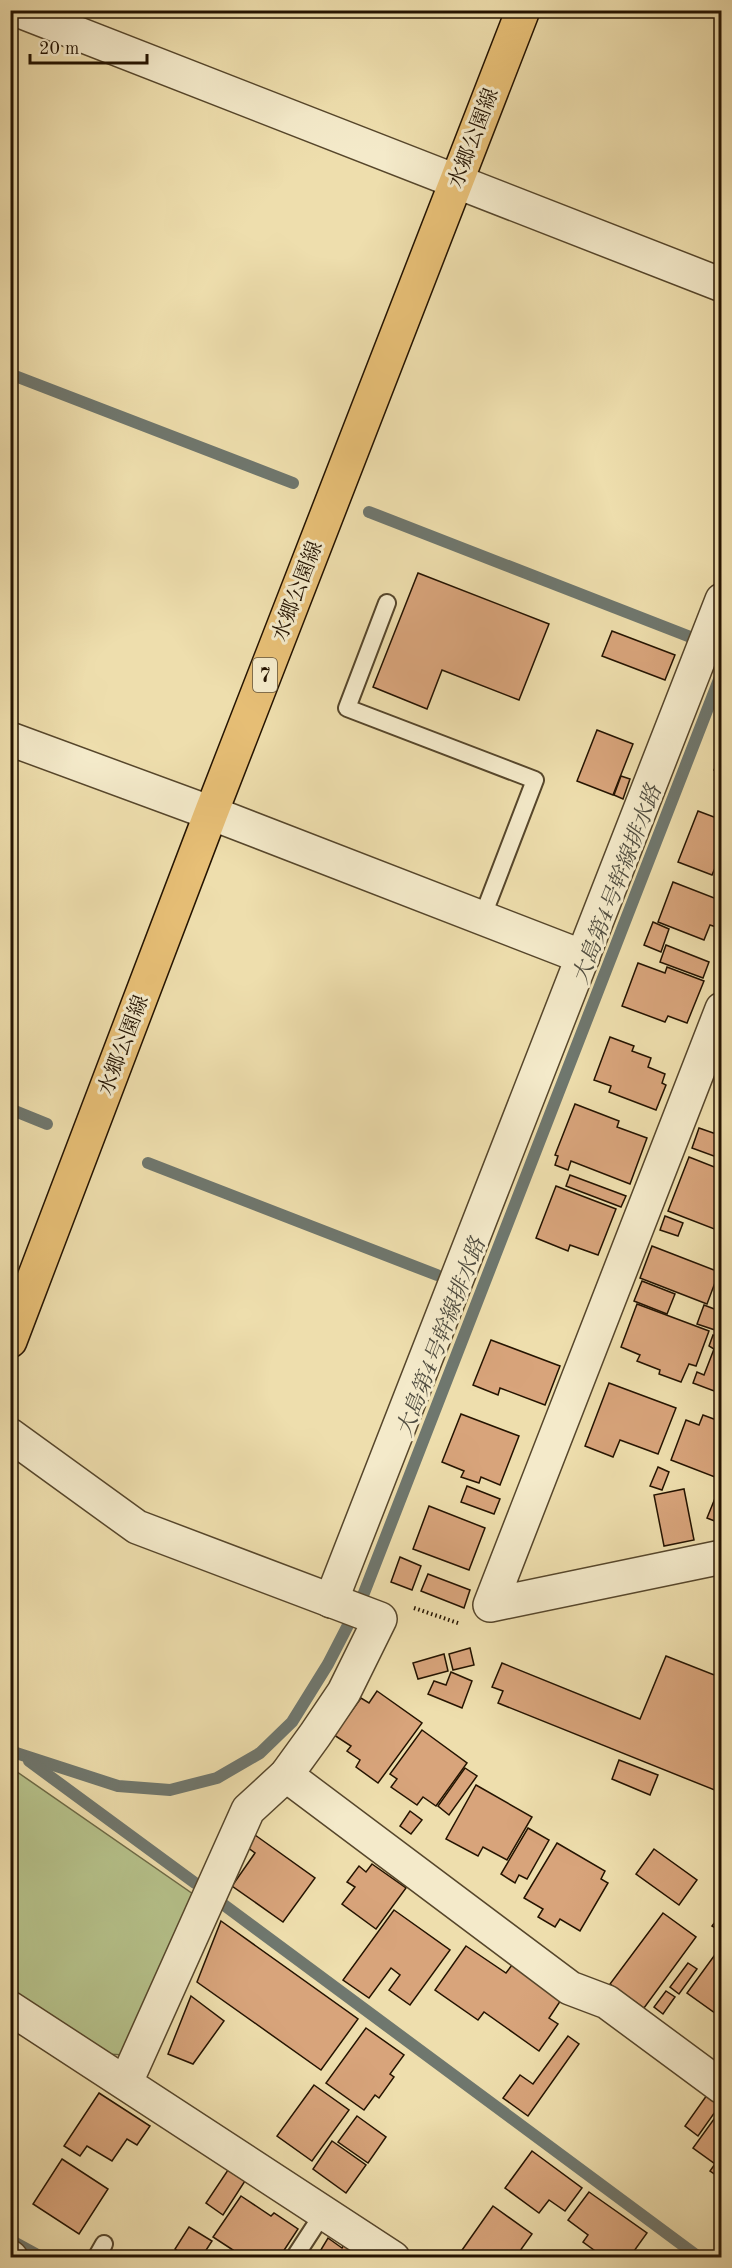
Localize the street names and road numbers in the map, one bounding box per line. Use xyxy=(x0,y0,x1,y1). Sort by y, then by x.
street label: 水郷公園線 xyxy=(444,85,503,191)
street label: 水郷公園線 xyxy=(268,538,327,644)
road number: 7 xyxy=(253,658,277,692)
street label: 水郷公園線 xyxy=(94,992,153,1098)

